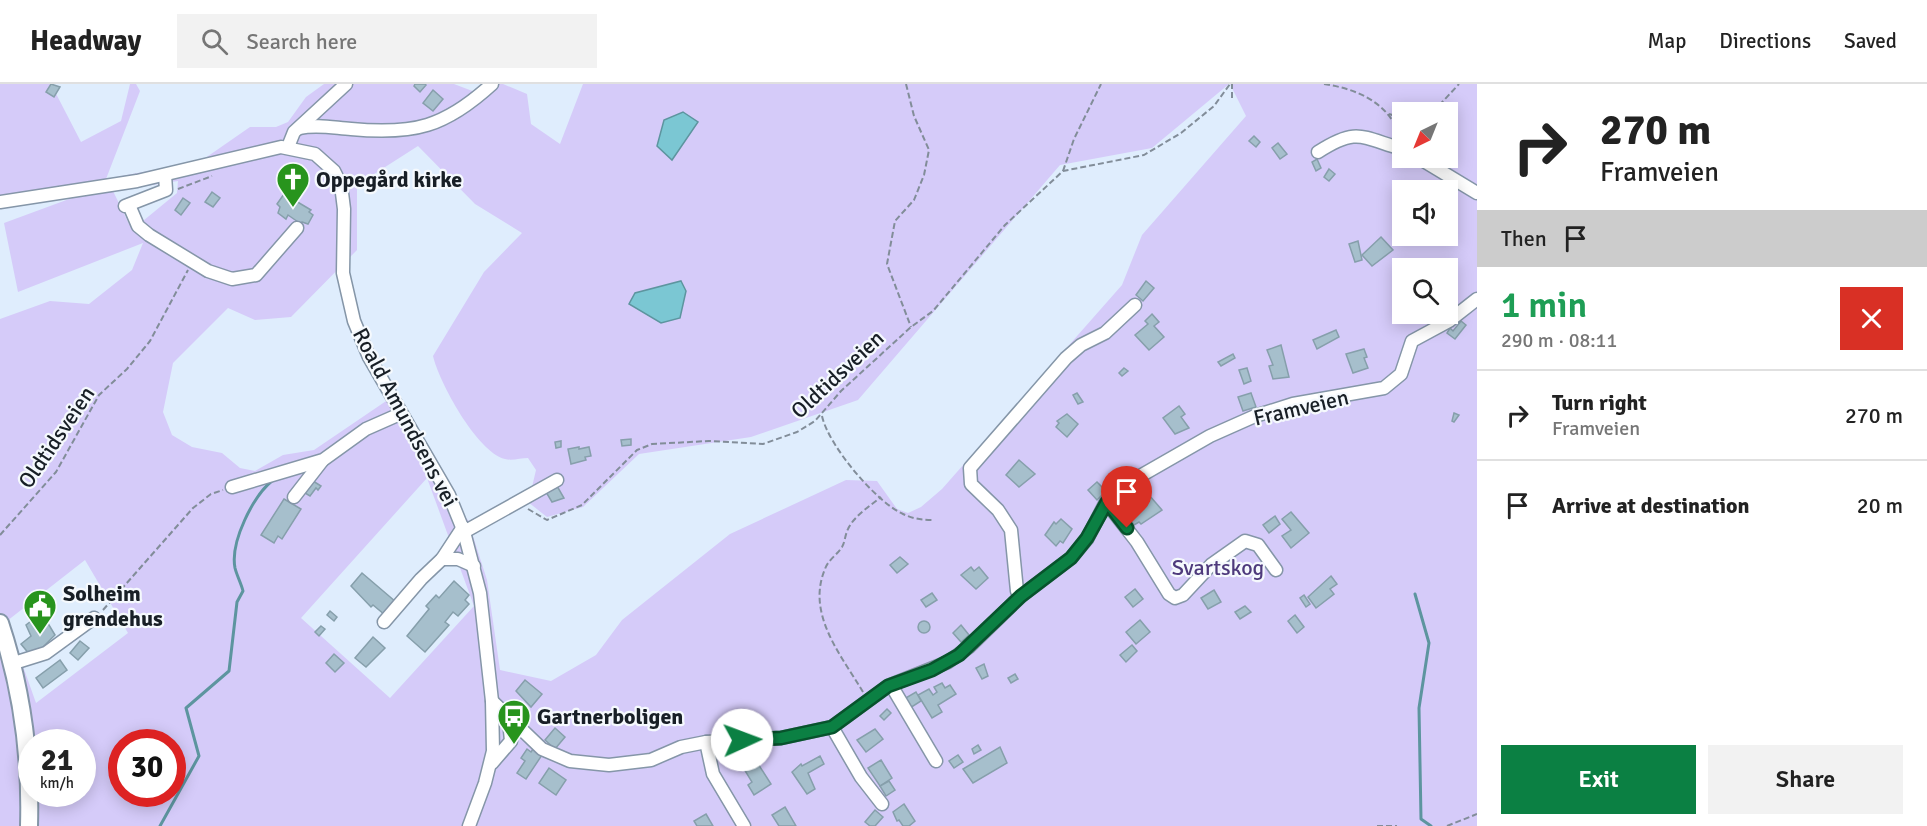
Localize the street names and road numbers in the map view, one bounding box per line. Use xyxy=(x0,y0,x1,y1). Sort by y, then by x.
street label: Roald Amundsens vei xyxy=(347,323,464,511)
street label: Oldtidsveien xyxy=(785,324,889,424)
street label: Oldtidsveien xyxy=(12,381,100,493)
street label: Framveien xyxy=(1251,383,1351,432)

